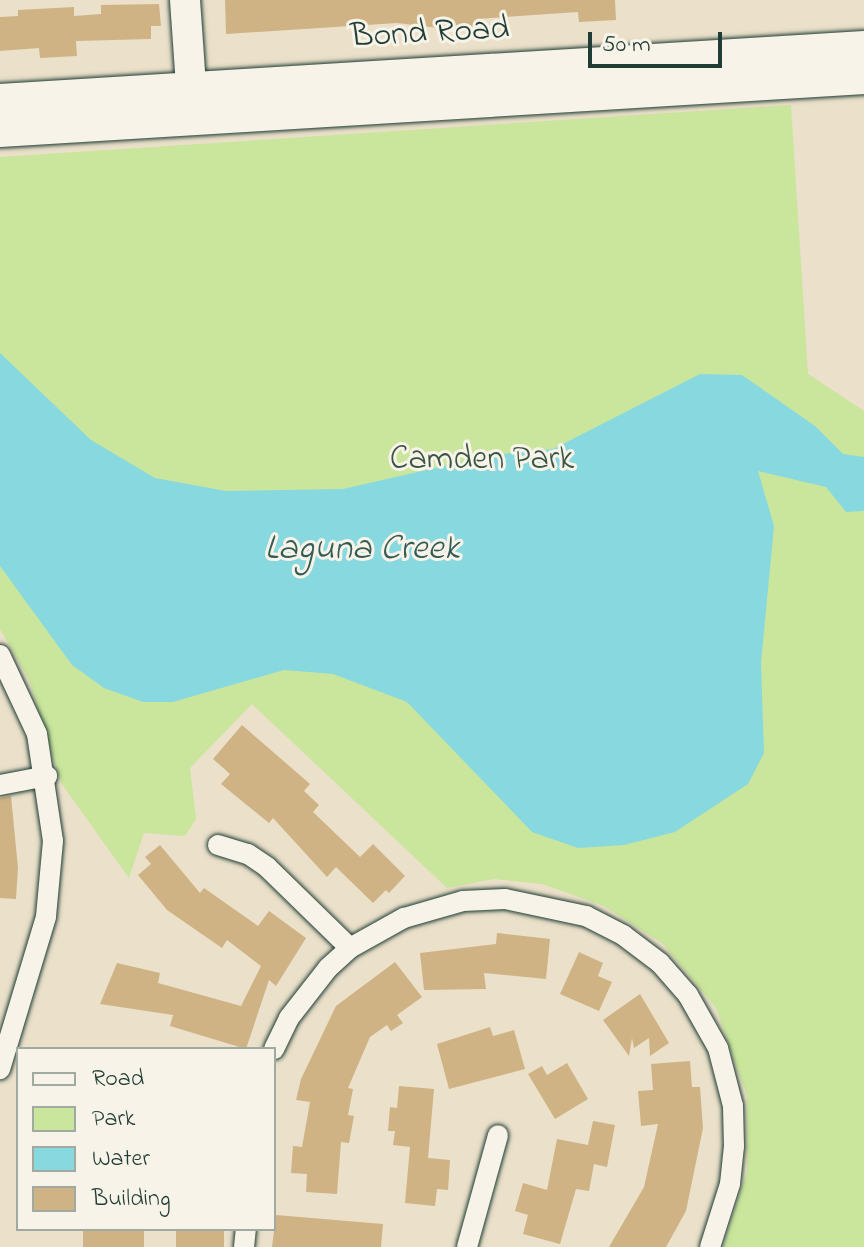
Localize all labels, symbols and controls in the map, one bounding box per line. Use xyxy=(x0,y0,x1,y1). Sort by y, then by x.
street label: Bond Road xyxy=(350,9,510,59)
scale bar xyxy=(592,16,726,66)
text: 50 m xyxy=(602,28,651,63)
park label: Camden Park xyxy=(390,441,574,481)
water label: Laguna Creek xyxy=(265,528,459,572)
legend xyxy=(16,1047,276,1231)
text: Road xyxy=(92,1062,144,1097)
text: Park xyxy=(92,1102,135,1137)
text: Water xyxy=(92,1142,150,1177)
text: Building xyxy=(92,1182,171,1217)

